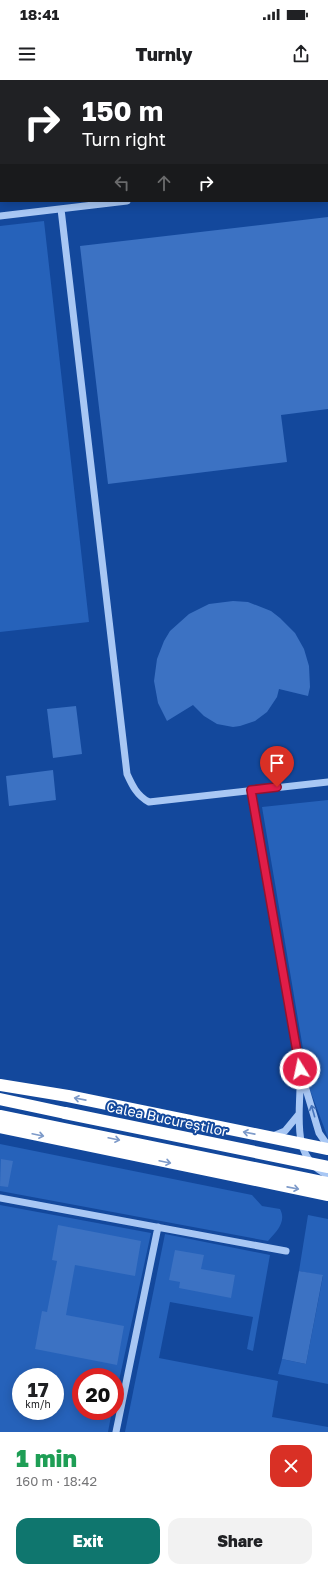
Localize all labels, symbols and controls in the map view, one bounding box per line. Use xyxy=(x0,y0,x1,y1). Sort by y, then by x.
text: 18:41 xyxy=(20,5,59,23)
icon: menu xyxy=(16,43,38,65)
text: Turnly xyxy=(135,43,193,65)
icon: share xyxy=(290,43,312,65)
text: 150 m xyxy=(82,94,163,127)
icon: right xyxy=(16,96,68,148)
text: Turn right xyxy=(82,128,166,150)
icon: left xyxy=(111,172,133,194)
icon: ahead xyxy=(153,172,175,194)
icon: right xyxy=(195,172,217,194)
pin xyxy=(260,746,294,787)
icon: arrive xyxy=(266,752,288,774)
position arrow xyxy=(279,1048,321,1090)
one-way arrow xyxy=(74,1094,87,1102)
street label: Calea Bucureștilor xyxy=(105,1097,230,1140)
one-way arrow xyxy=(308,1105,316,1118)
one-way arrow xyxy=(242,1128,255,1136)
one-way arrow xyxy=(31,1131,44,1139)
one-way arrow xyxy=(107,1136,120,1144)
one-way arrow xyxy=(159,1158,172,1166)
one-way arrow xyxy=(286,1184,299,1192)
speed limit sign: 20 xyxy=(72,1368,124,1420)
text: 17 xyxy=(27,1377,49,1401)
text: km/h xyxy=(25,1398,51,1410)
text: 1 min xyxy=(16,1443,77,1472)
button: close xyxy=(270,1445,312,1487)
text: 160 m · 18:42 xyxy=(16,1473,97,1489)
button: Exit xyxy=(16,1518,160,1564)
button: Share xyxy=(168,1518,312,1564)

